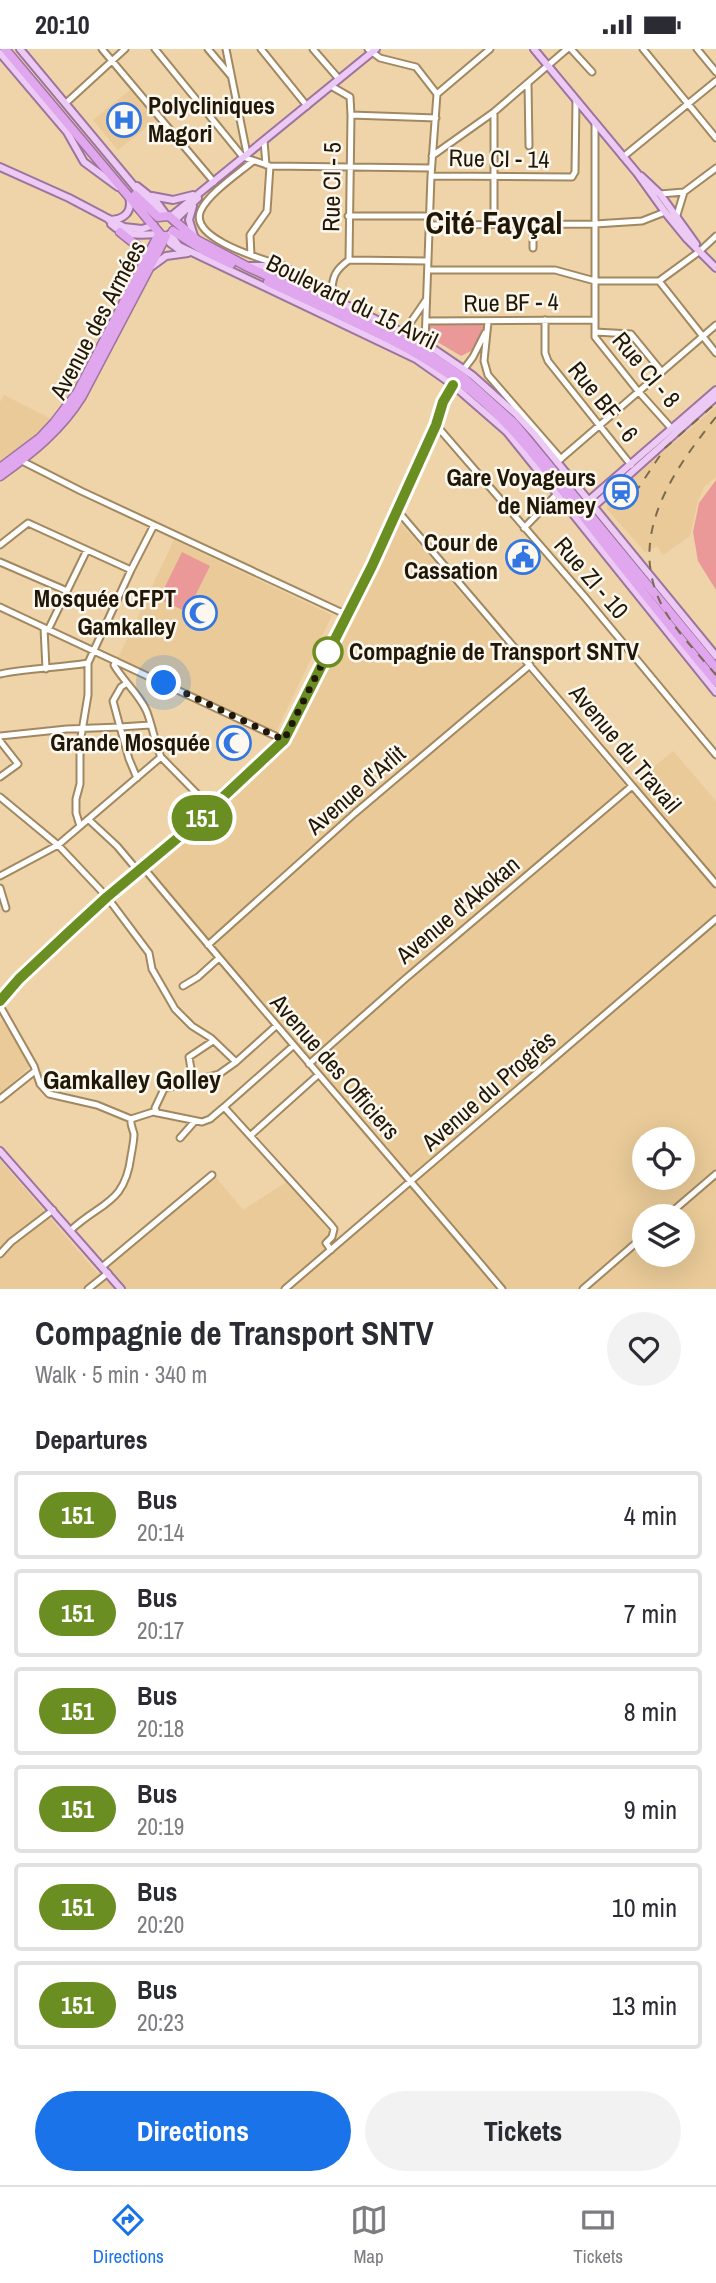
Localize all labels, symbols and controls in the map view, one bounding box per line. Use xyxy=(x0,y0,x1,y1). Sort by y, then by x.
text: 20:10 xyxy=(35,7,90,42)
place label: Polycliniques Magori xyxy=(148,89,275,149)
hospital icon: Polycliniques Magori xyxy=(105,101,143,139)
street label: Rue CI - 14 xyxy=(448,141,550,175)
street label: Rue CI - 5 xyxy=(314,142,348,232)
district label: Cité Fayçal xyxy=(425,201,563,244)
street label: Avenue des Armées xyxy=(41,234,153,406)
street label: Boulevard du 15 Avril xyxy=(261,246,443,356)
street label: Rue BF - 4 xyxy=(463,285,559,319)
street label: Rue CI - 8 xyxy=(606,325,688,414)
street label: Rue BF - 6 xyxy=(561,354,646,448)
place label: Gare Voyageurs de Niamey xyxy=(446,461,596,521)
station icon: Gare Voyageurs de Niamey xyxy=(602,473,640,511)
place label: Cour de Cassation xyxy=(404,526,498,586)
street label: Rue ZI - 10 xyxy=(547,530,636,625)
public building icon: Cour de Cassation xyxy=(504,538,542,576)
place label: Mosquée CFPT Gamkalley xyxy=(34,582,176,642)
mosque icon: Mosquée CFPT Gamkalley xyxy=(181,594,219,632)
place label: Compagnie de Transport SNTV xyxy=(349,635,640,667)
marker: Compagnie de Transport SNTV xyxy=(313,637,343,667)
your location xyxy=(146,665,181,700)
street label: Avenue du Travail xyxy=(562,677,689,819)
mosque icon: Grande Mosquée xyxy=(215,724,253,762)
place label: Grande Mosquée xyxy=(50,726,210,758)
street label: Avenue d'Arlit xyxy=(298,737,412,842)
line badge: 151 xyxy=(162,795,242,841)
text: 151 xyxy=(186,802,218,834)
street label: Avenue d'Akokan xyxy=(388,848,526,971)
street label: Avenue des Officiers xyxy=(263,986,408,1146)
street label: Avenue du Progrès xyxy=(414,1023,562,1158)
district label: Gamkalley Golley xyxy=(43,1062,221,1097)
map controls xyxy=(632,1127,695,1267)
button: locate xyxy=(632,1127,695,1190)
button: layers xyxy=(632,1204,695,1267)
text: Compagnie de Transport SNTV xyxy=(35,1311,433,1355)
button: heart xyxy=(607,1312,681,1386)
text: Walk · 5 min · 340 m xyxy=(35,1359,207,1390)
text: Departures xyxy=(35,1422,148,1457)
text: Bus xyxy=(137,1482,177,1517)
text: 4 min xyxy=(624,1498,677,1533)
text: 151 xyxy=(61,1499,94,1531)
text: 20:14 xyxy=(137,1517,184,1548)
text: Bus xyxy=(137,1580,177,1615)
text: 7 min xyxy=(624,1596,677,1631)
text: 151 xyxy=(61,1597,94,1629)
text: 20:17 xyxy=(137,1615,184,1646)
text: Bus xyxy=(137,1678,177,1713)
text: 8 min xyxy=(624,1694,677,1729)
text: 151 xyxy=(61,1695,94,1727)
text: 20:18 xyxy=(137,1713,184,1744)
text: Bus xyxy=(137,1776,177,1811)
text: 9 min xyxy=(624,1792,677,1827)
text: 151 xyxy=(61,1793,94,1825)
text: 20:19 xyxy=(137,1811,184,1842)
text: Bus xyxy=(137,1874,177,1909)
text: 10 min xyxy=(612,1890,677,1925)
text: 151 xyxy=(61,1891,94,1923)
text: 20:20 xyxy=(137,1909,184,1940)
text: Bus xyxy=(137,1972,177,2007)
text: 13 min xyxy=(612,1988,677,2023)
text: 151 xyxy=(61,1989,94,2021)
text: 20:23 xyxy=(137,2007,184,2038)
button: Directions xyxy=(35,2091,351,2171)
button: Tickets xyxy=(365,2091,681,2171)
tab: Directions xyxy=(93,2201,164,2269)
tab: Map xyxy=(350,2201,388,2269)
tab: Tickets xyxy=(573,2201,623,2269)

